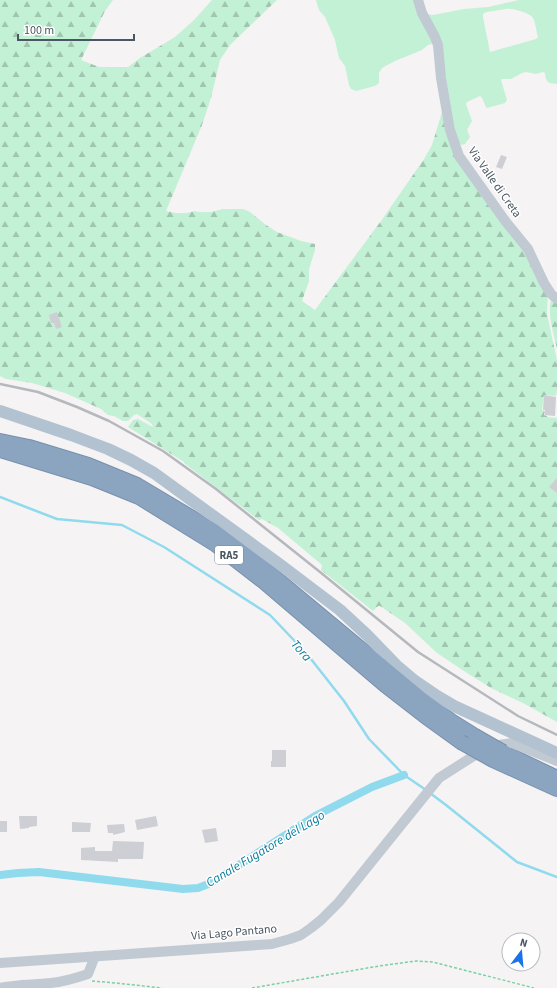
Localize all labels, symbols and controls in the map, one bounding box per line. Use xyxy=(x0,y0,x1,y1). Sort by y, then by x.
scale bar xyxy=(18,16,134,42)
text: 100 m xyxy=(24,22,54,39)
street label: Via Valle di Creta xyxy=(464,144,525,221)
road number: RA5 xyxy=(215,546,243,564)
water label: Tora xyxy=(287,636,316,666)
water label: Canale Fugatore del Lago xyxy=(203,806,329,892)
street label: Via Lago Pantano xyxy=(190,920,278,945)
north arrow xyxy=(501,932,541,972)
text: N xyxy=(518,935,529,951)

